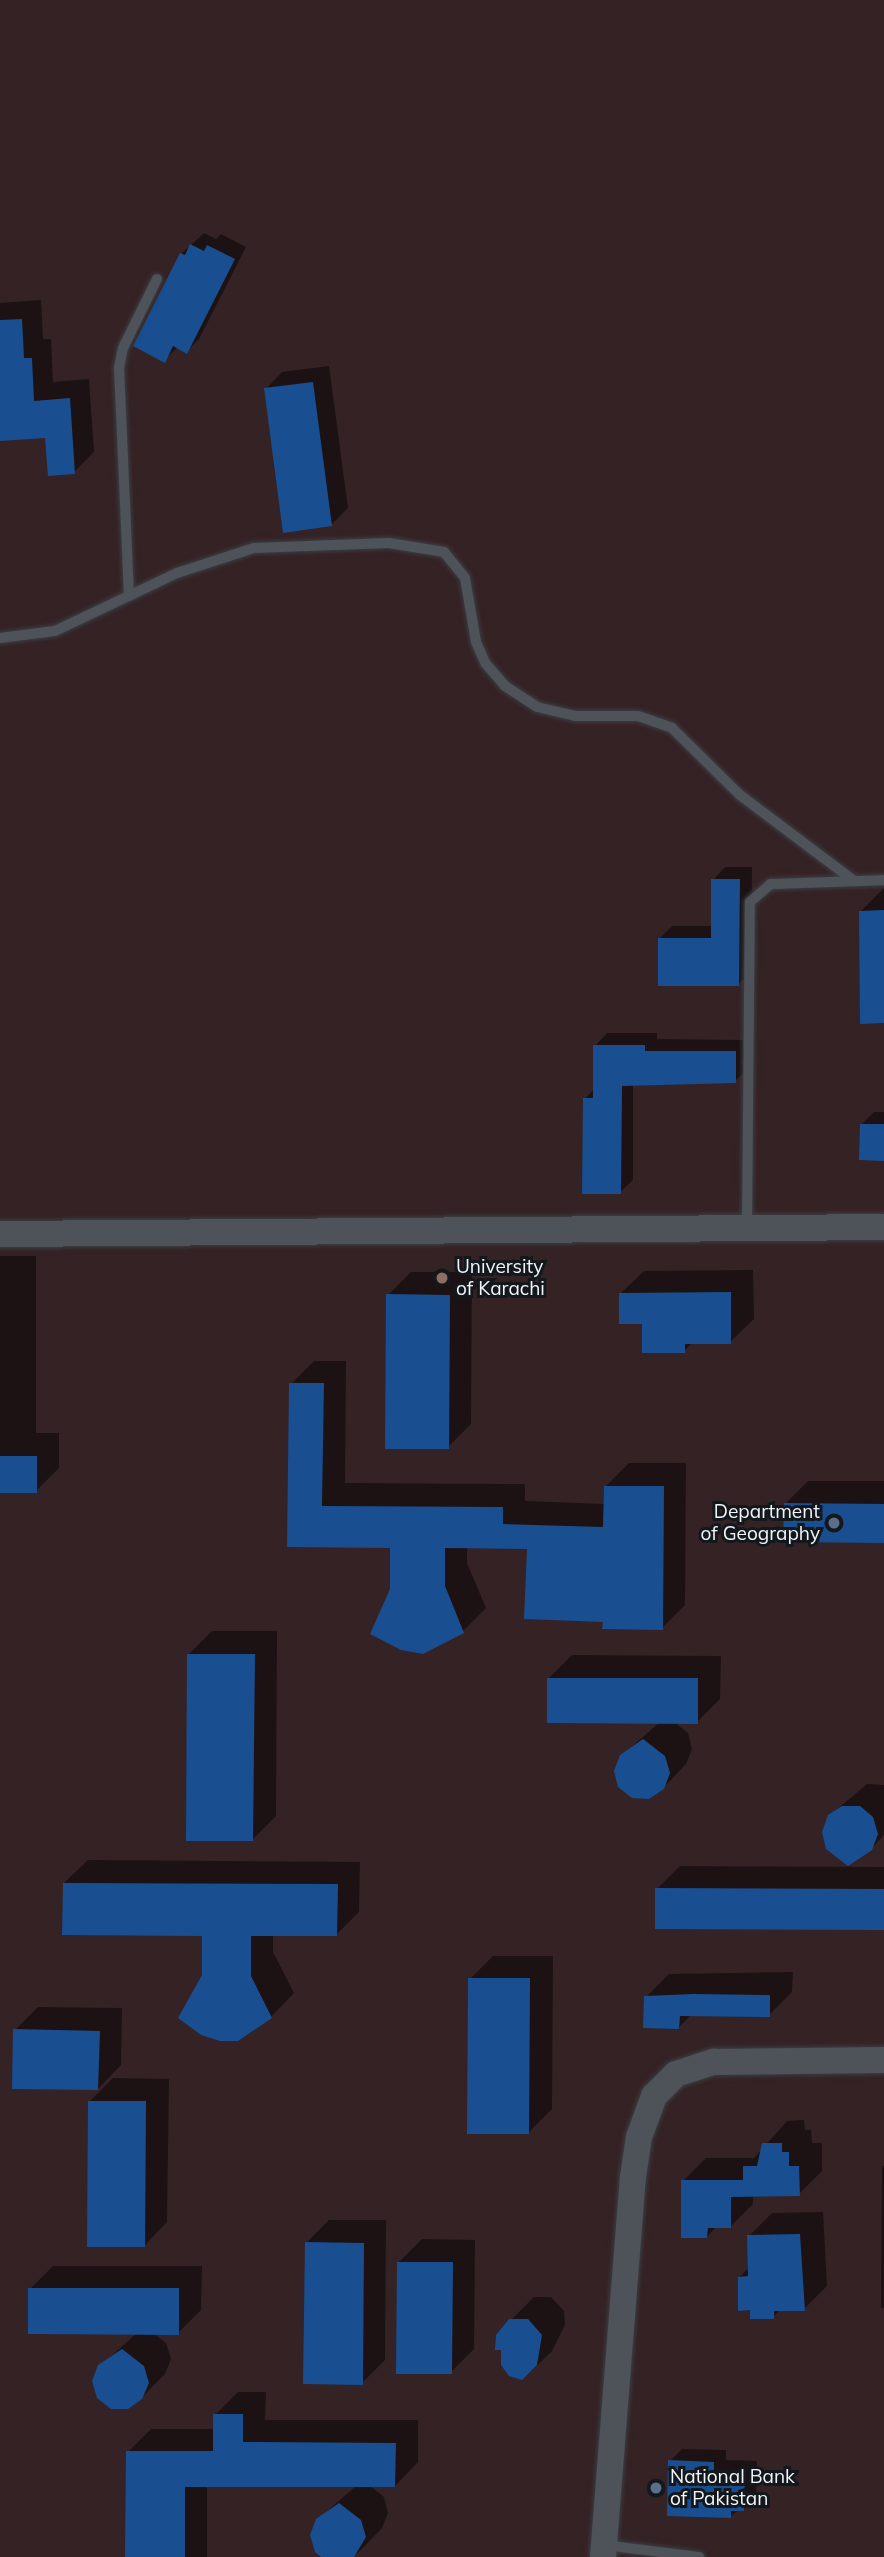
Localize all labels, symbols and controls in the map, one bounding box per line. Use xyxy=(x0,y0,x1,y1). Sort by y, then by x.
place label: University of Karachi xyxy=(456,1256,545,1300)
marker: University of Karachi xyxy=(434,1270,450,1286)
place label: Department of Geography xyxy=(701,1501,820,1545)
marker: Department of Geography xyxy=(826,1515,842,1531)
place label: National Bank of Pakistan xyxy=(670,2466,795,2510)
marker: National Bank of Pakistan xyxy=(648,2480,664,2496)

